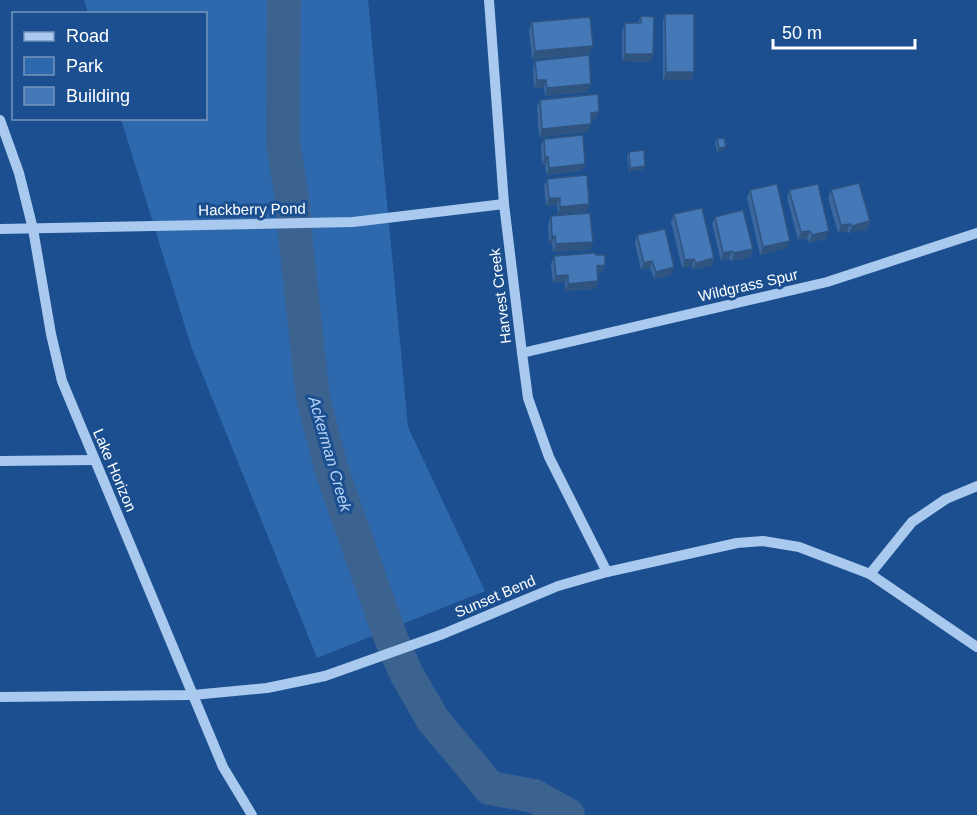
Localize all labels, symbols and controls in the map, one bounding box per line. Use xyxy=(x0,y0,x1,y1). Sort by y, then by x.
legend xyxy=(12,12,207,120)
scale bar xyxy=(773,12,916,50)
text: 50 m xyxy=(782,23,822,43)
text: Road xyxy=(66,26,109,46)
text: Park xyxy=(66,56,104,76)
text: Building xyxy=(66,86,130,106)
street label: Hackberry Pond xyxy=(198,200,306,218)
street label: Harvest Creek xyxy=(486,247,514,345)
street label: Wildgrass Spur xyxy=(697,265,799,305)
water label: Ackerman Creek xyxy=(305,393,355,515)
street label: Lake Horizon xyxy=(90,426,140,514)
street label: Sunset Bend xyxy=(452,571,538,621)

